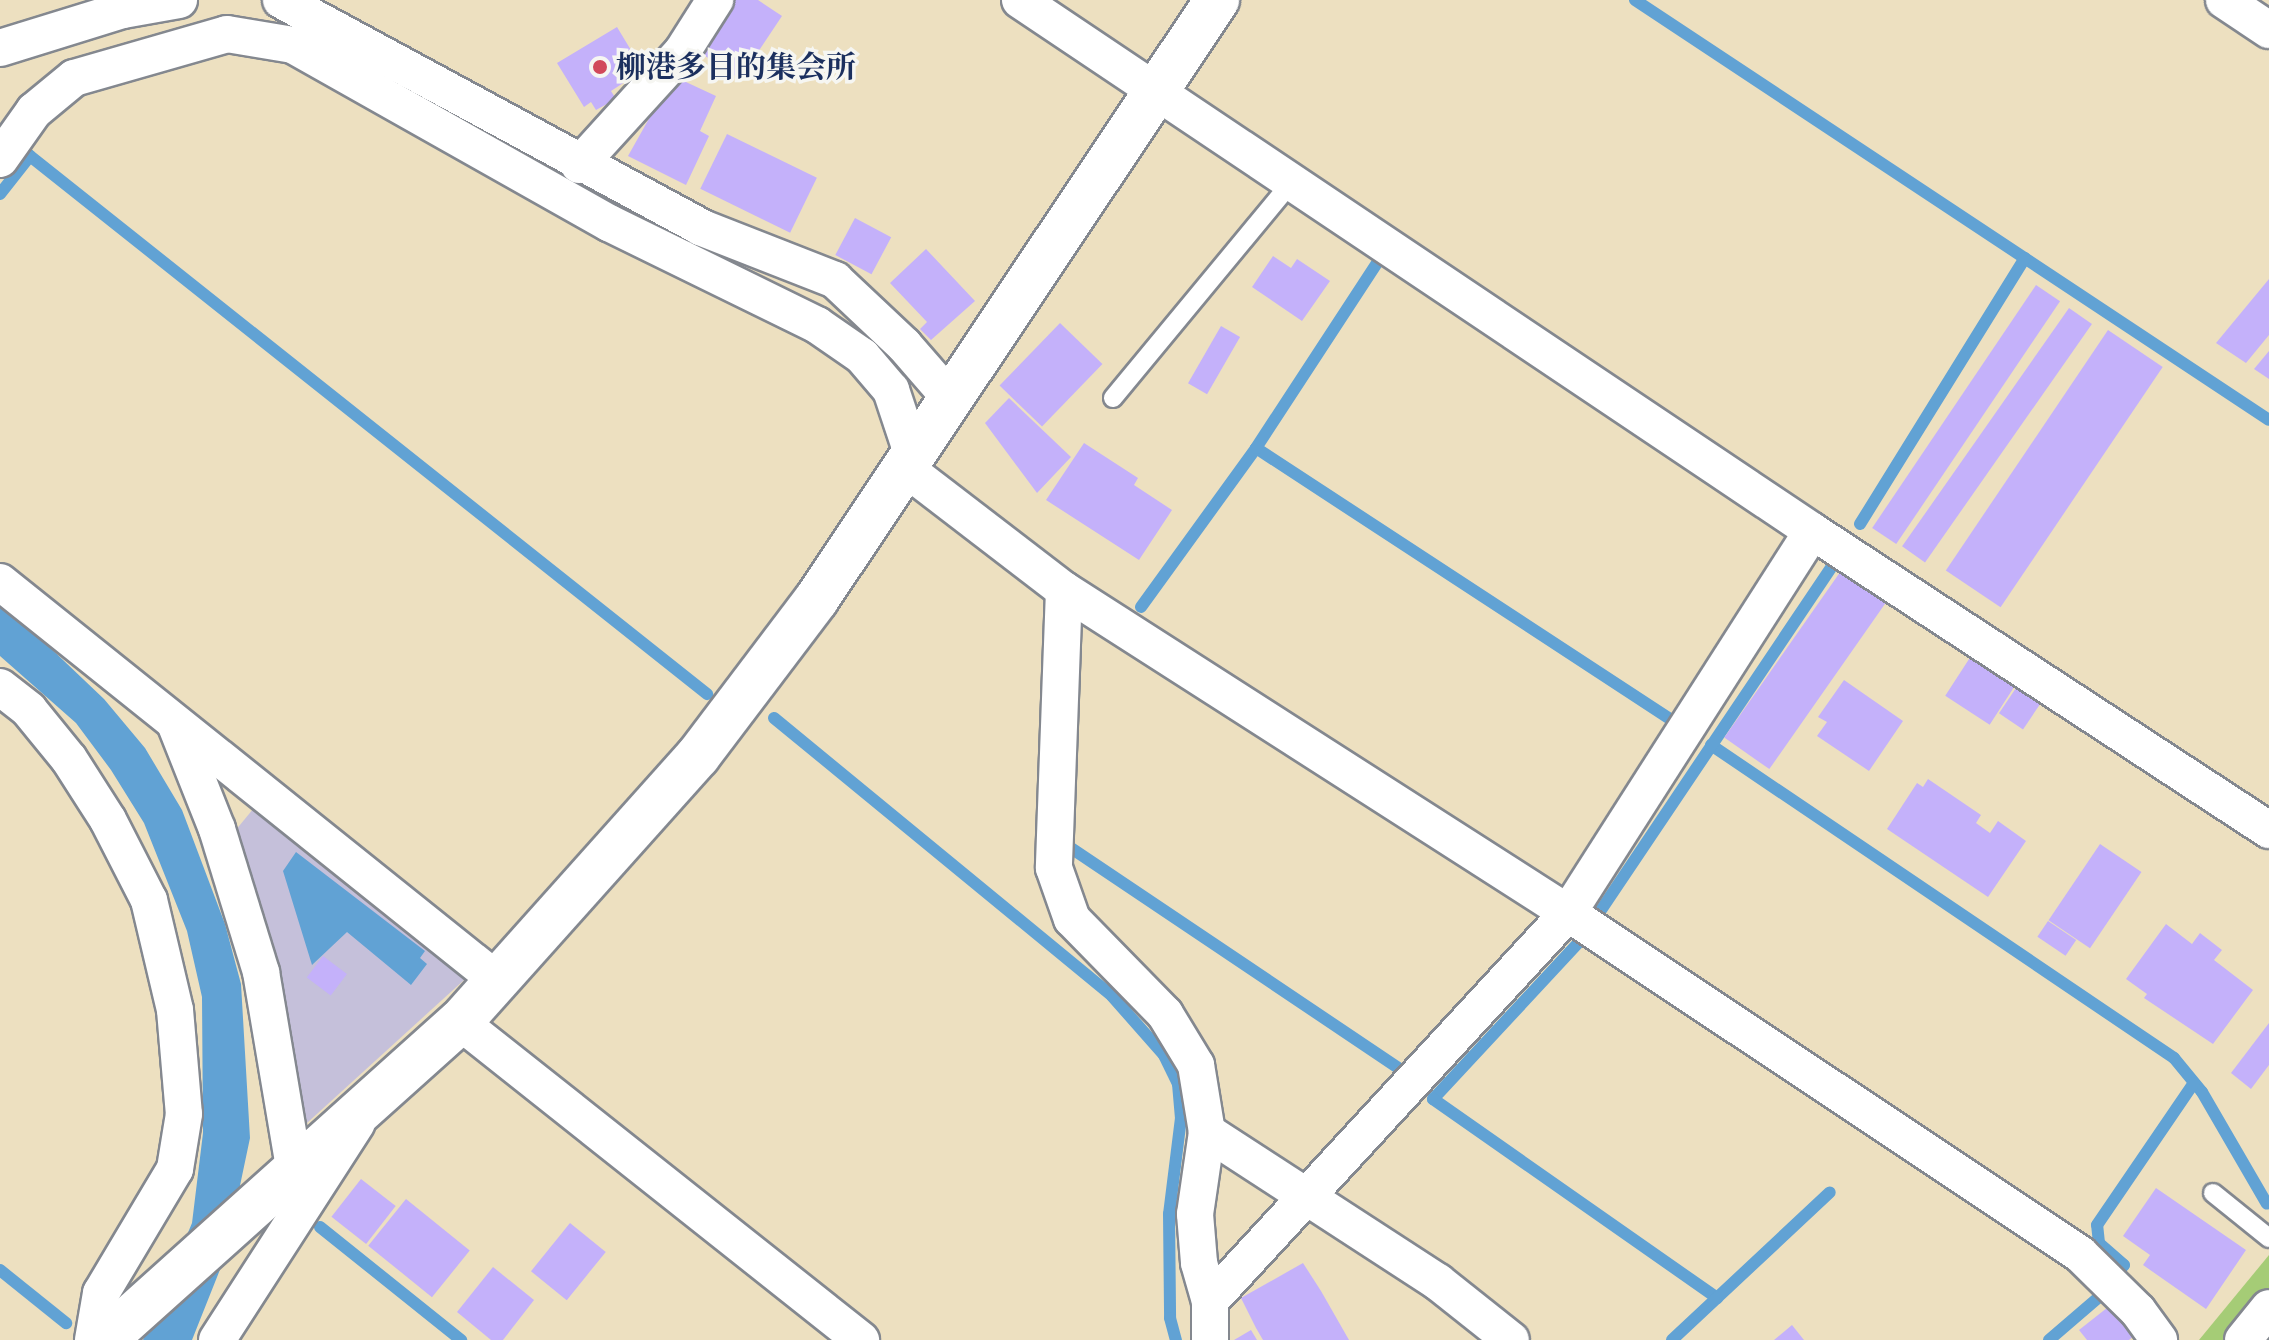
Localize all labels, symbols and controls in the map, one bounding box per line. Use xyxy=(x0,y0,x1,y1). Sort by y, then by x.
place label: 柳港多目的集会所 xyxy=(616,49,856,85)
marker: 柳港多目的集会所 xyxy=(591,58,609,76)

